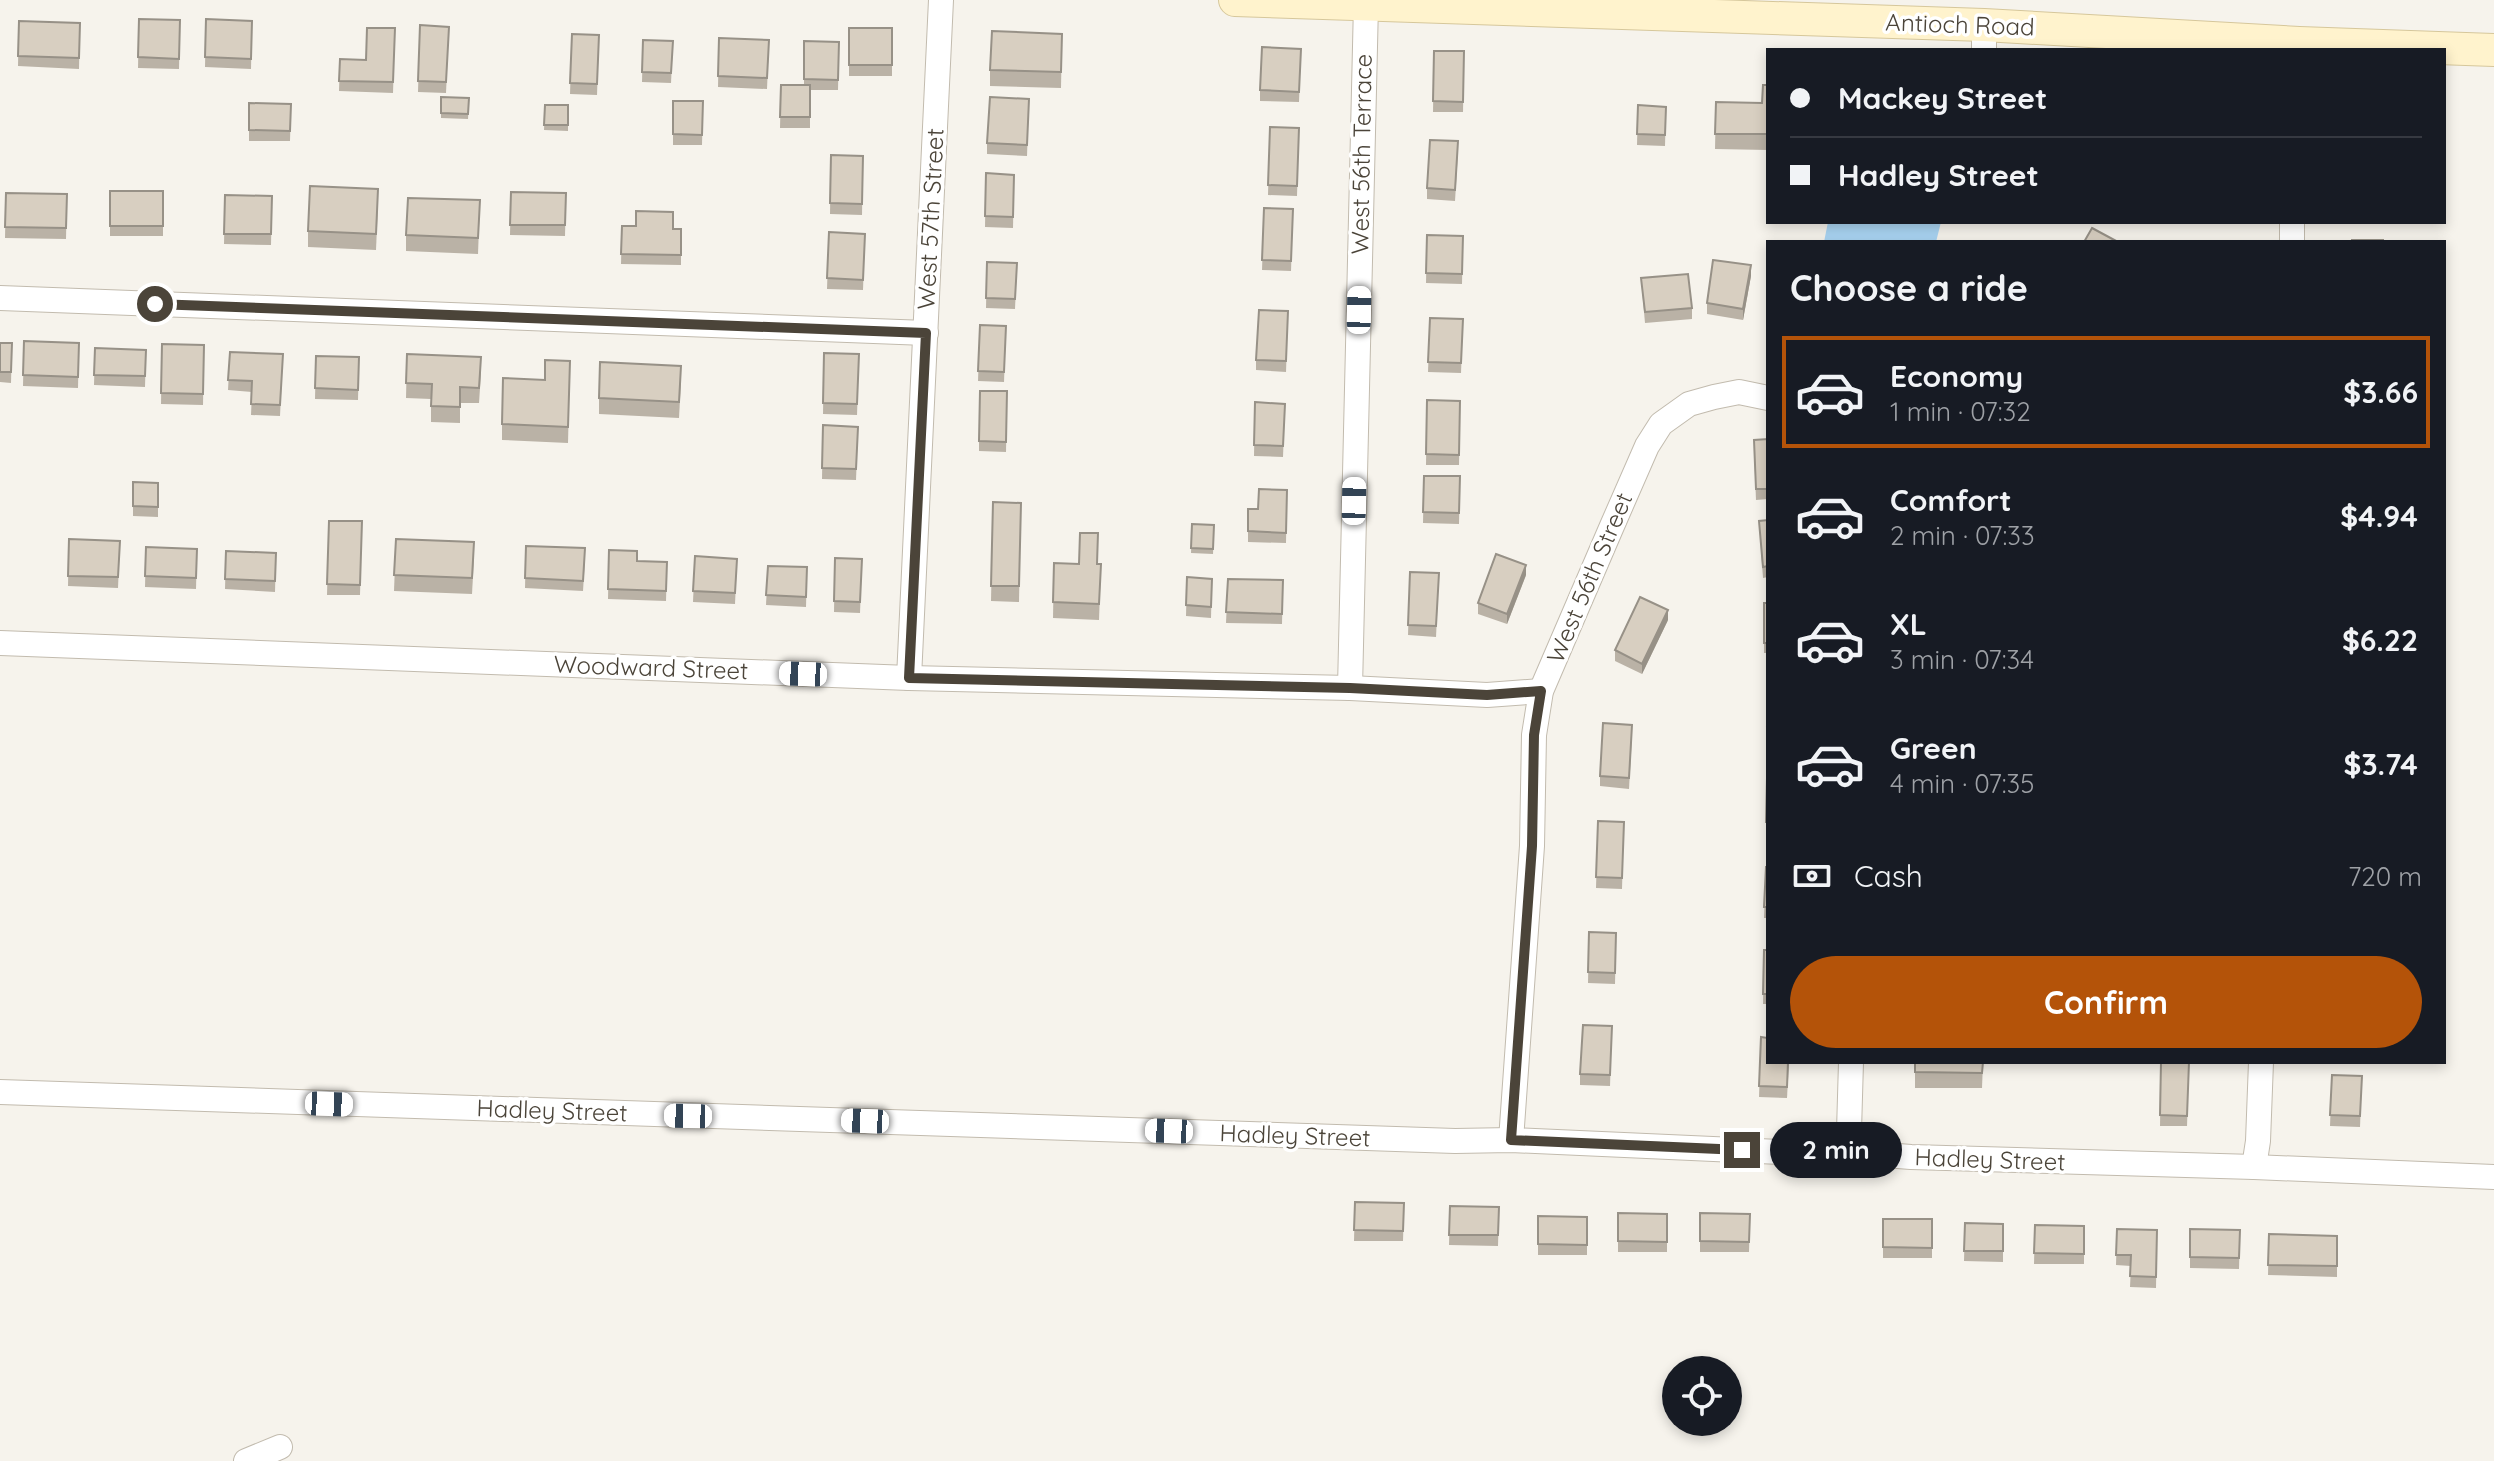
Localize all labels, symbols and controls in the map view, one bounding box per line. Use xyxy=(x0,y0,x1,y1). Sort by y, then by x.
street label: Antioch Road xyxy=(1885,6,2035,42)
street label: West 56th Terrace xyxy=(1344,53,1378,255)
text: Mackey Street xyxy=(1838,79,2047,117)
street label: West 57th Street xyxy=(910,127,950,310)
text: Hadley Street xyxy=(1838,156,2039,194)
text: Choose a ride xyxy=(1790,265,2028,310)
route start xyxy=(137,286,173,322)
car xyxy=(1347,286,1371,334)
icon: car xyxy=(1794,356,1866,428)
text: Economy xyxy=(1890,357,2023,395)
text: $3.66 xyxy=(2343,373,2418,411)
text: 1 min · 07:32 xyxy=(1890,395,2031,428)
car xyxy=(1342,477,1366,525)
icon: car xyxy=(1794,480,1866,552)
text: Comfort xyxy=(1890,481,2011,519)
street label: West 56th Street xyxy=(1540,488,1638,667)
text: $4.94 xyxy=(2340,497,2418,535)
text: 2 min · 07:33 xyxy=(1890,519,2035,552)
icon: car xyxy=(1794,604,1866,676)
text: XL xyxy=(1890,605,1927,643)
text: $6.22 xyxy=(2342,621,2418,659)
text: 3 min · 07:34 xyxy=(1890,643,2034,676)
street label: Woodward Street xyxy=(553,649,749,685)
car xyxy=(779,661,827,687)
icon: car xyxy=(1794,728,1866,800)
text: Green xyxy=(1890,729,1977,767)
text: $3.74 xyxy=(2344,745,2418,783)
text: 4 min · 07:35 xyxy=(1890,767,2034,800)
icon: cash xyxy=(1790,854,1834,898)
text: Cash xyxy=(1854,857,1923,895)
text: 720 m xyxy=(2348,860,2422,893)
button: Confirm xyxy=(1790,956,2422,1048)
car xyxy=(305,1091,353,1117)
street label: Hadley Street xyxy=(476,1092,628,1128)
car xyxy=(664,1104,712,1128)
car xyxy=(841,1108,889,1134)
street label: Hadley Street xyxy=(1219,1117,1371,1153)
car xyxy=(1145,1118,1193,1144)
callout: 2 min xyxy=(1770,1122,1902,1178)
route end xyxy=(1724,1132,1760,1168)
text: 2 min xyxy=(1802,1133,1870,1166)
street label: Hadley Street xyxy=(1914,1141,2066,1177)
map controls xyxy=(1662,1356,1742,1436)
button: locate xyxy=(1662,1356,1742,1436)

